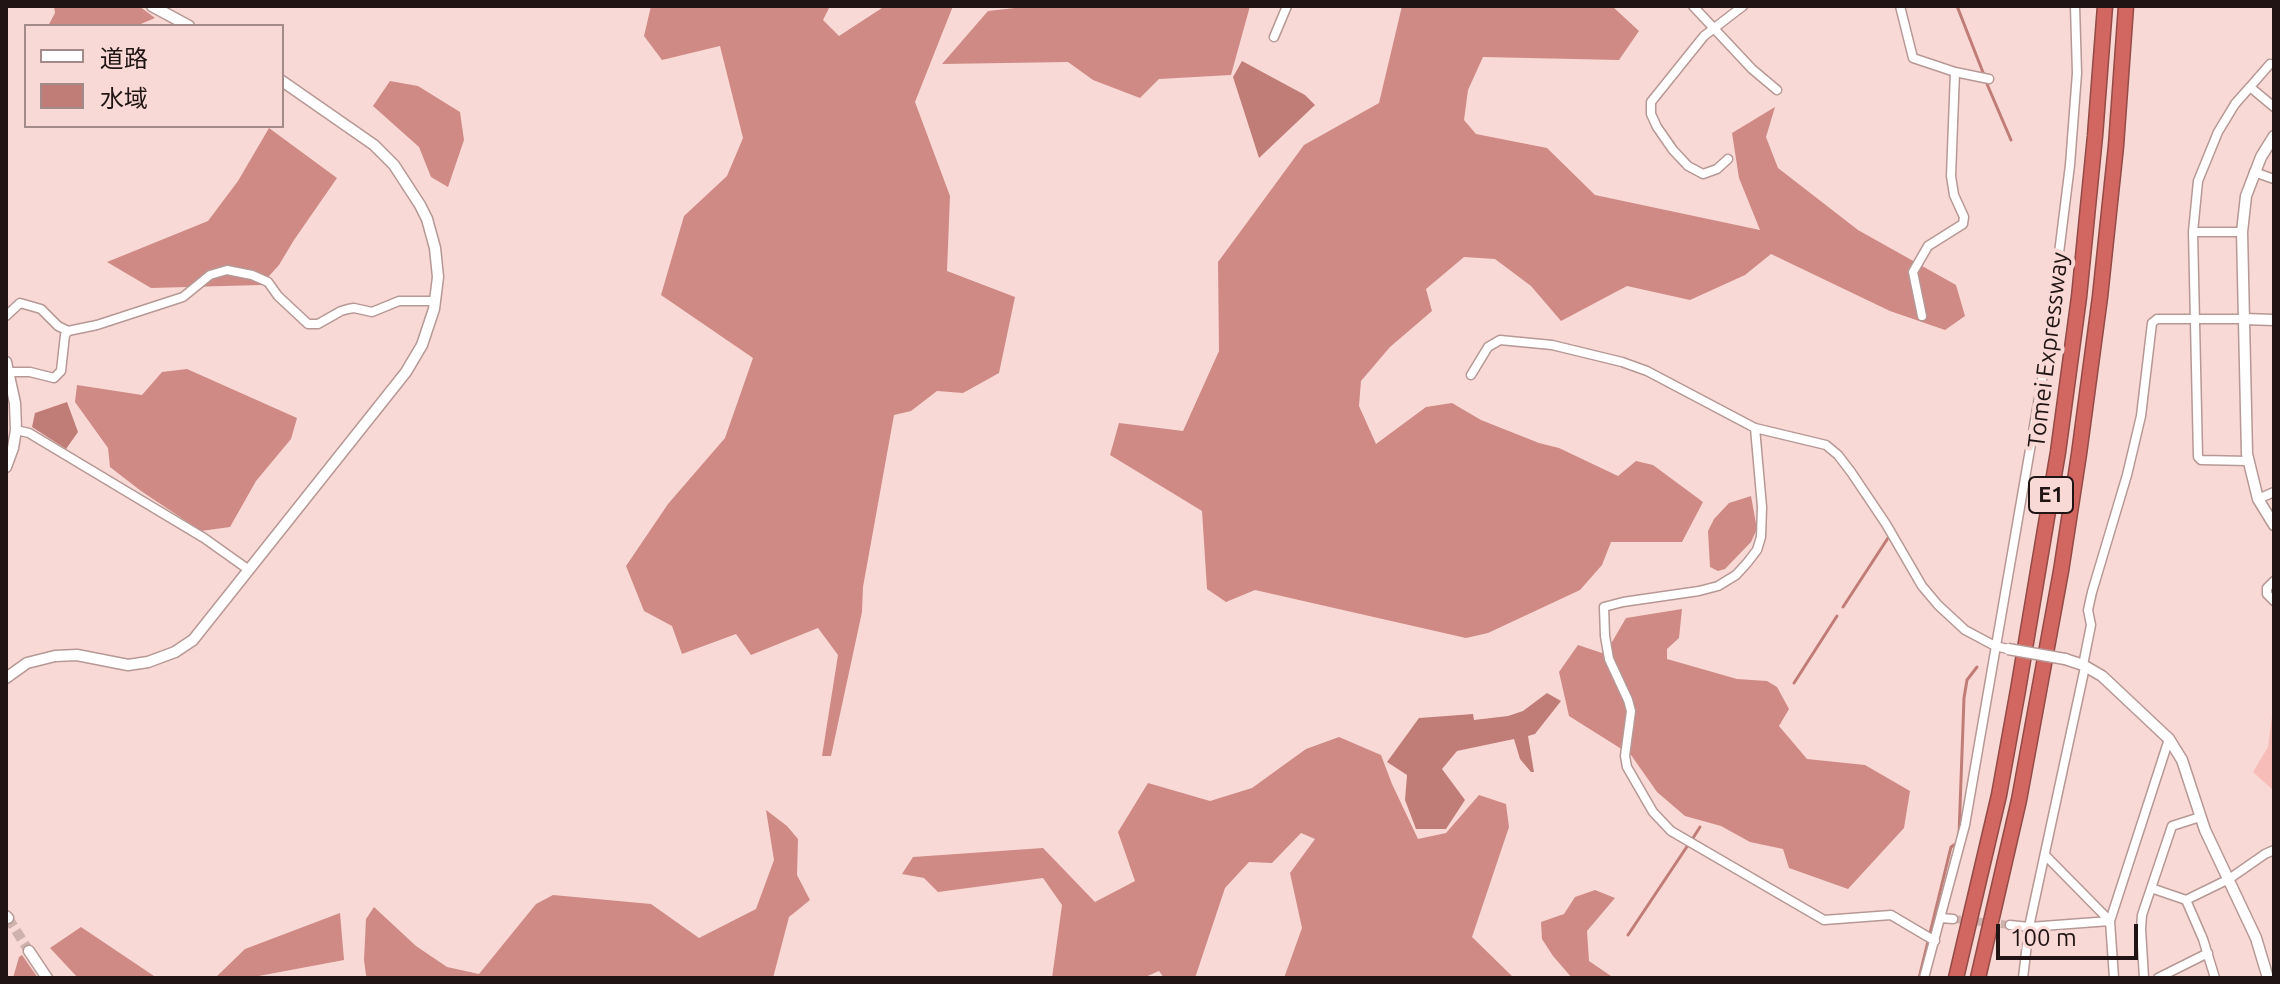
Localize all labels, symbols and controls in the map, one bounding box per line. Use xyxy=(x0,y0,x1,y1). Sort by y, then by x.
legend xyxy=(24,24,284,128)
text: 道路 xyxy=(100,45,148,72)
text: 水域 xyxy=(100,85,148,112)
street label: Tomei Expressway xyxy=(2022,250,2074,450)
road number: E1 xyxy=(2029,477,2073,513)
scale bar xyxy=(2000,908,2142,958)
text: 100 m xyxy=(2010,924,2077,951)

